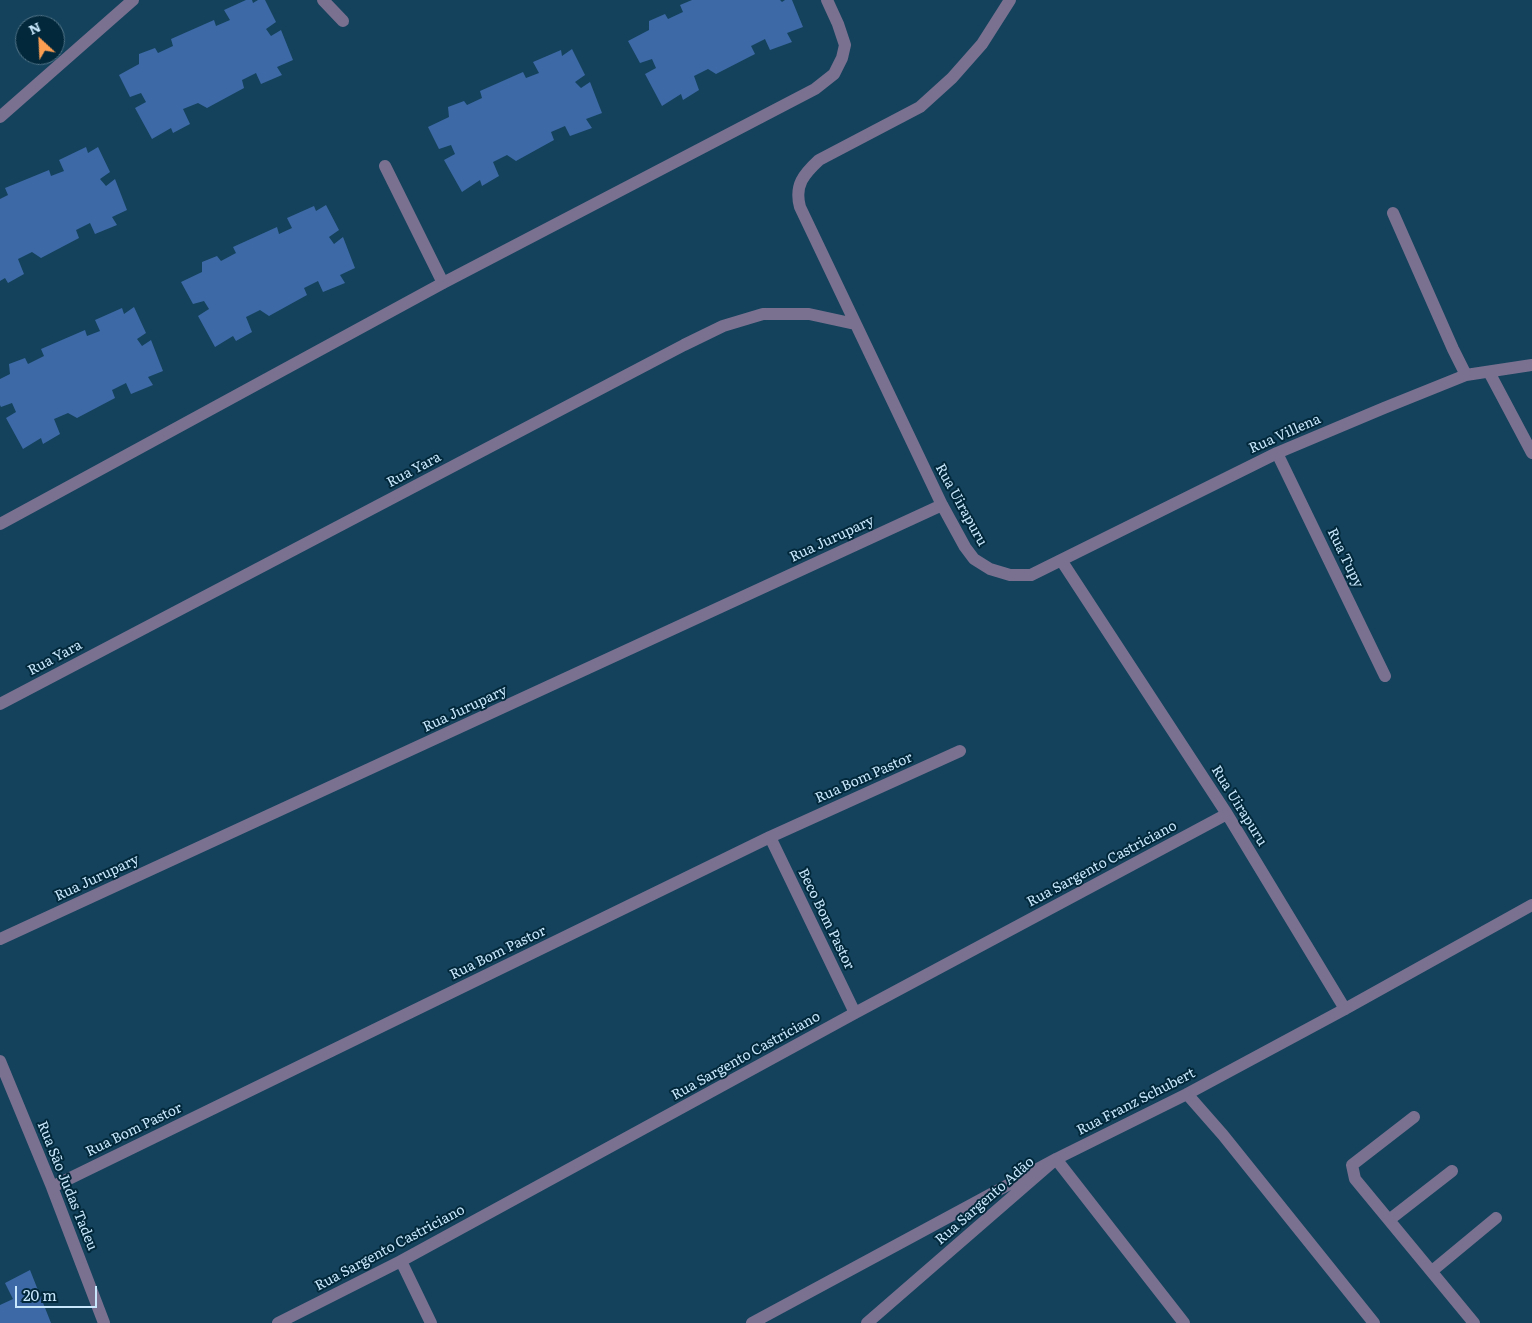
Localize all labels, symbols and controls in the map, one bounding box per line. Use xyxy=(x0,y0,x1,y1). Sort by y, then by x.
north arrow xyxy=(15,15,65,65)
text: N xyxy=(25,16,44,39)
street label: Rua Villena xyxy=(1247,411,1323,457)
street label: Rua Yara xyxy=(384,449,444,491)
street label: Rua Uirapuru xyxy=(931,461,991,549)
street label: Rua Jurupary xyxy=(787,512,877,566)
street label: Rua Tupy xyxy=(1323,525,1367,591)
street label: Rua Yara xyxy=(25,637,85,679)
street label: Rua Jurupary xyxy=(420,682,510,736)
street label: Rua Bom Pastor xyxy=(813,749,915,807)
street label: Rua Uirapuru xyxy=(1208,763,1270,849)
street label: Rua Sargento Castriciano xyxy=(1024,817,1180,911)
street label: Rua Jurupary xyxy=(52,851,142,905)
street label: Beco Bom Pastor xyxy=(794,866,858,972)
street label: Rua Bom Pastor xyxy=(447,922,549,984)
street label: Rua Sargento Castriciano xyxy=(669,1008,823,1104)
street label: Rua Franz Schubert xyxy=(1074,1065,1198,1139)
street label: Rua Bom Pastor xyxy=(83,1099,185,1161)
street label: Rua São Judas Tadeu xyxy=(33,1119,101,1253)
street label: Rua Sargento Adão xyxy=(932,1153,1038,1249)
street label: Rua Sargento Castriciano xyxy=(312,1201,468,1295)
scale bar xyxy=(18,1276,100,1308)
text: 20 m xyxy=(23,1283,57,1306)

